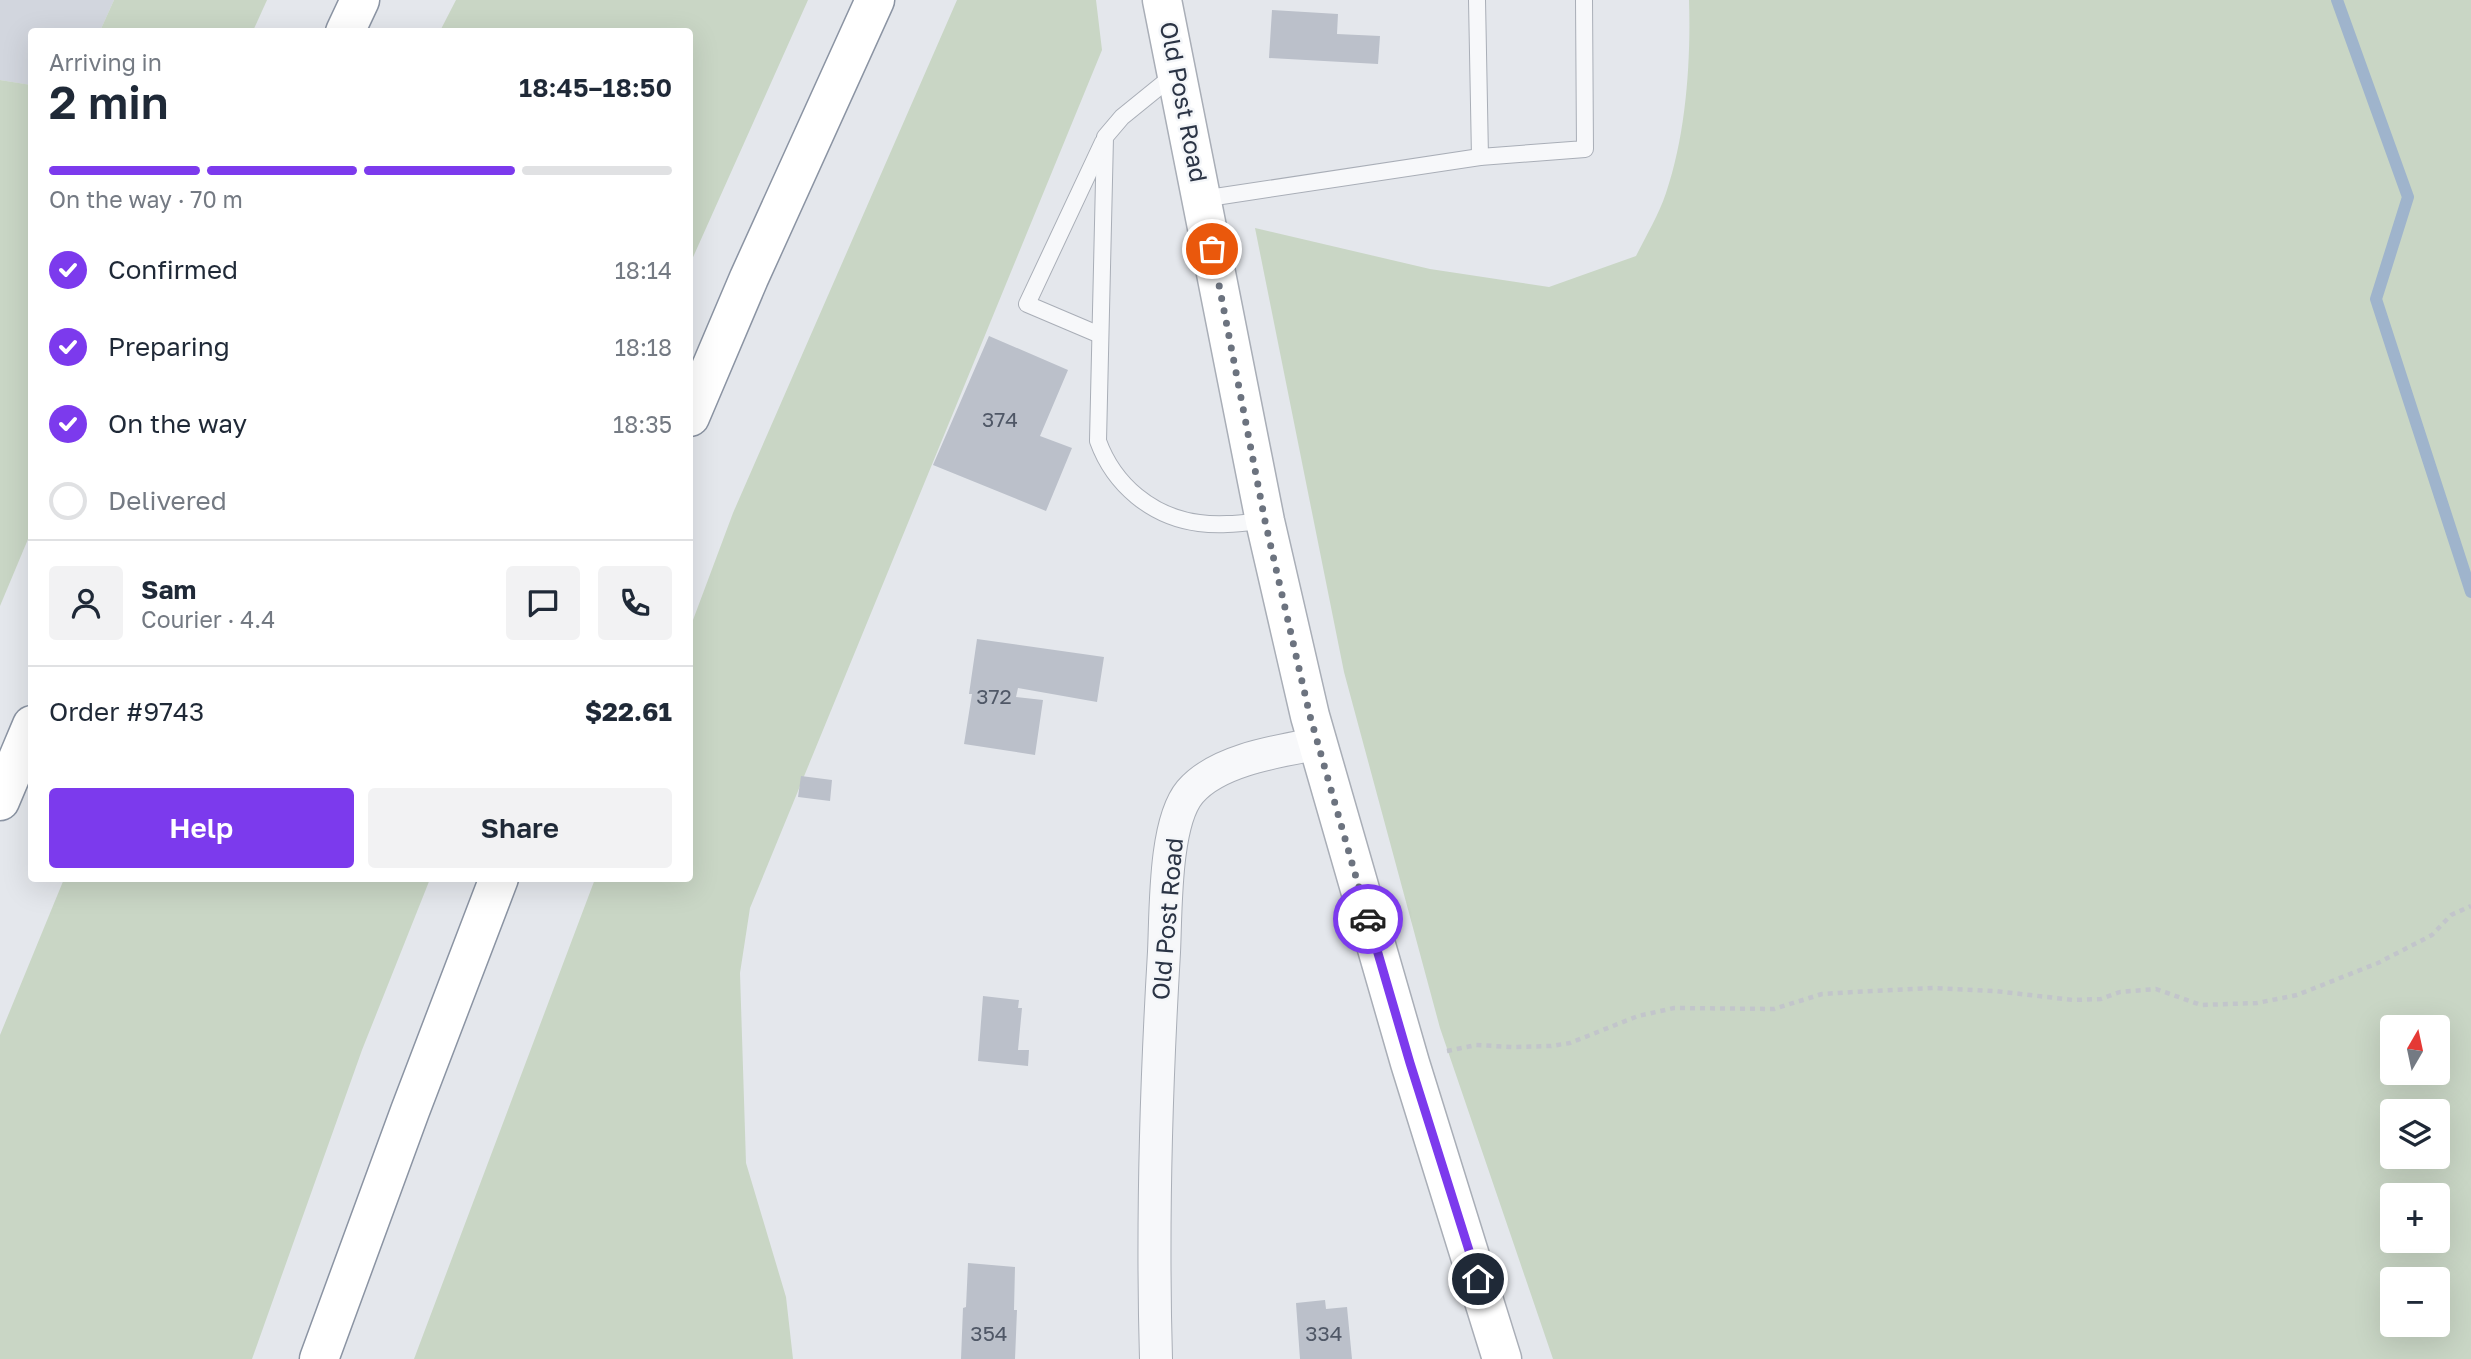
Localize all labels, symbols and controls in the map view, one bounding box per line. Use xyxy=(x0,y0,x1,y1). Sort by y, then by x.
street label: Old Post Road xyxy=(1155,19,1214,184)
text: Arriving in xyxy=(49,48,162,76)
text: 18:45–18:50 xyxy=(519,72,672,103)
text: 2 min xyxy=(49,74,169,129)
text: On the way · 70 m xyxy=(49,185,243,213)
pin xyxy=(1182,219,1242,279)
icon: bag xyxy=(1193,230,1231,268)
icon: check xyxy=(49,251,87,289)
text: Confirmed xyxy=(108,254,238,285)
text: 18:14 xyxy=(615,256,672,284)
icon: check xyxy=(49,328,87,366)
text: Preparing xyxy=(108,331,230,362)
text: 18:18 xyxy=(615,333,672,361)
icon: check xyxy=(49,405,87,443)
house number: 374 xyxy=(982,406,1018,432)
text: On the way xyxy=(108,408,247,439)
text: 18:35 xyxy=(613,410,672,438)
text: Delivered xyxy=(108,485,227,516)
button: person xyxy=(49,566,123,640)
button: chat xyxy=(506,566,580,640)
button: phone xyxy=(598,566,672,640)
text: Sam xyxy=(141,574,196,605)
text: Courier · 4.4 xyxy=(141,605,275,633)
house number: 372 xyxy=(976,683,1012,709)
text: Order #9743 xyxy=(49,696,204,727)
text: $22.61 xyxy=(585,696,672,727)
button: Help xyxy=(49,788,354,868)
button: Share xyxy=(368,788,672,868)
street label: Old Post Road xyxy=(1145,836,1188,1001)
courier xyxy=(1333,884,1403,954)
icon: car xyxy=(1349,900,1387,938)
north arrow xyxy=(2380,1015,2450,1085)
map controls xyxy=(2380,1015,2450,1337)
button: layers xyxy=(2380,1099,2450,1169)
button: + xyxy=(2380,1183,2450,1253)
pin xyxy=(1448,1249,1508,1309)
icon: home xyxy=(1459,1260,1497,1298)
button: − xyxy=(2380,1267,2450,1337)
house number: 354 xyxy=(970,1320,1008,1346)
house number: 334 xyxy=(1305,1320,1343,1346)

